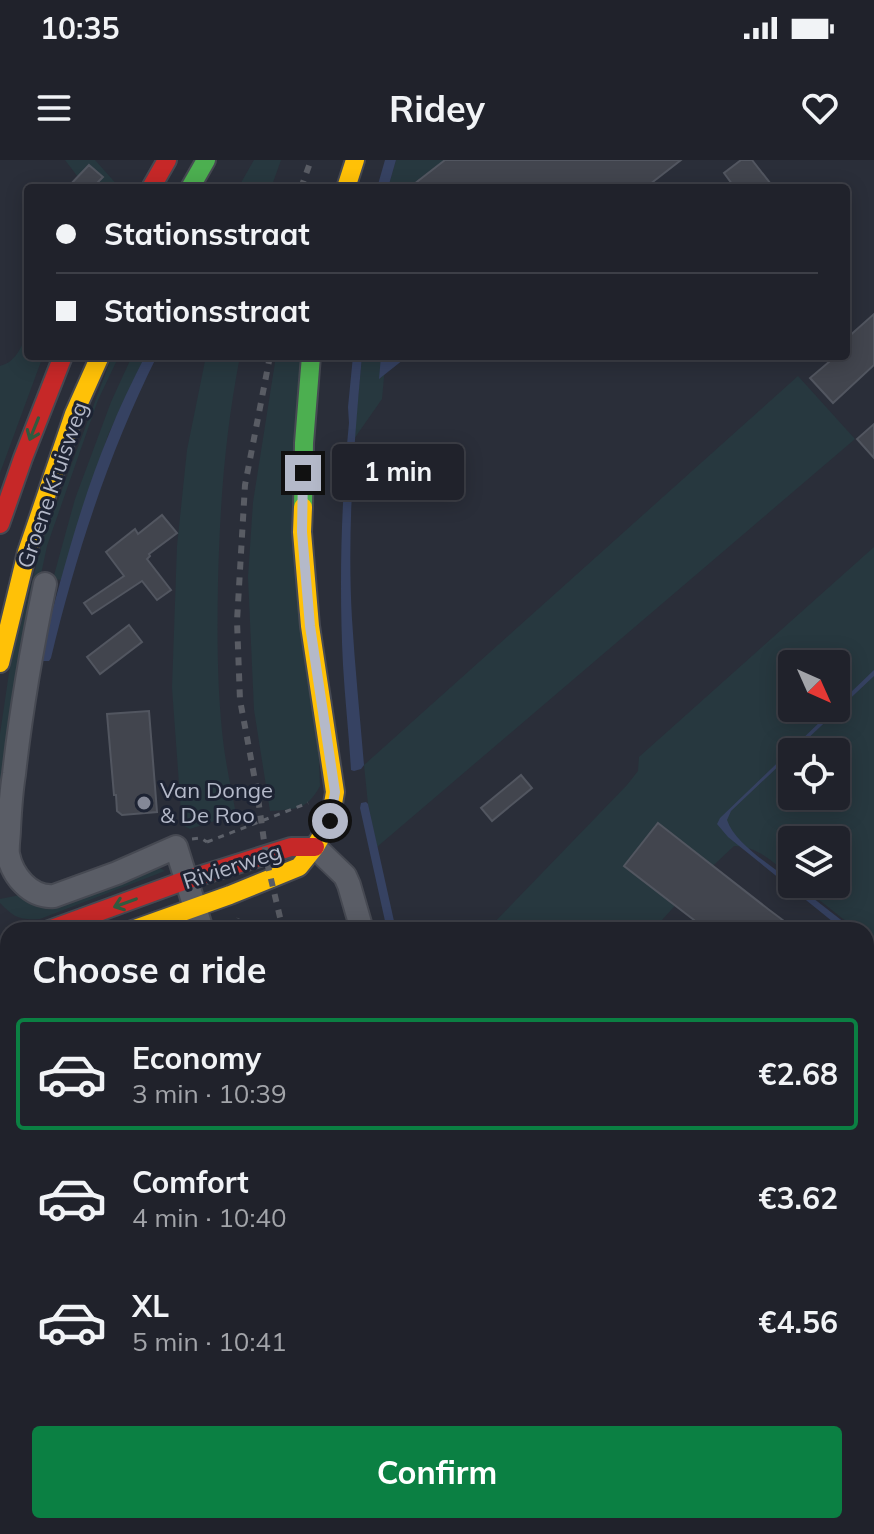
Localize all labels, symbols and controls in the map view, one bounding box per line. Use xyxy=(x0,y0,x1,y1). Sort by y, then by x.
text: 10:35 xyxy=(40,9,119,47)
icon: menu xyxy=(32,86,76,130)
text: Ridey xyxy=(389,86,485,131)
icon: heart xyxy=(798,86,842,130)
text: Stationsstraat xyxy=(104,215,310,253)
text: Stationsstraat xyxy=(104,292,310,330)
street label: Groene Kruisweg xyxy=(10,398,94,572)
one-way arrow xyxy=(26,416,41,441)
callout: 1 min xyxy=(331,445,463,501)
route end xyxy=(285,455,321,491)
text: 1 min xyxy=(364,455,432,488)
north arrow xyxy=(778,650,850,722)
map controls xyxy=(778,650,850,898)
button: locate xyxy=(778,738,850,810)
place label: Van Donge & De Roo xyxy=(160,776,273,829)
marker: Van Donge & De Roo xyxy=(135,794,153,812)
route start xyxy=(312,803,348,839)
button: layers xyxy=(778,826,850,898)
street label: Rivierweg xyxy=(179,837,285,895)
one-way arrow xyxy=(113,897,138,911)
text: Choose a ride xyxy=(32,947,266,992)
icon: car xyxy=(36,1038,108,1110)
text: Economy xyxy=(132,1039,261,1077)
text: €2.68 xyxy=(759,1055,838,1093)
text: 3 min · 10:39 xyxy=(132,1077,287,1110)
icon: car xyxy=(36,1162,108,1234)
text: Comfort xyxy=(132,1163,249,1201)
text: €3.62 xyxy=(759,1179,838,1217)
text: 4 min · 10:40 xyxy=(132,1201,287,1234)
icon: car xyxy=(36,1286,108,1358)
text: XL xyxy=(132,1287,169,1325)
text: €4.56 xyxy=(759,1303,838,1341)
text: 5 min · 10:41 xyxy=(132,1325,287,1358)
button: Confirm xyxy=(32,1426,842,1518)

